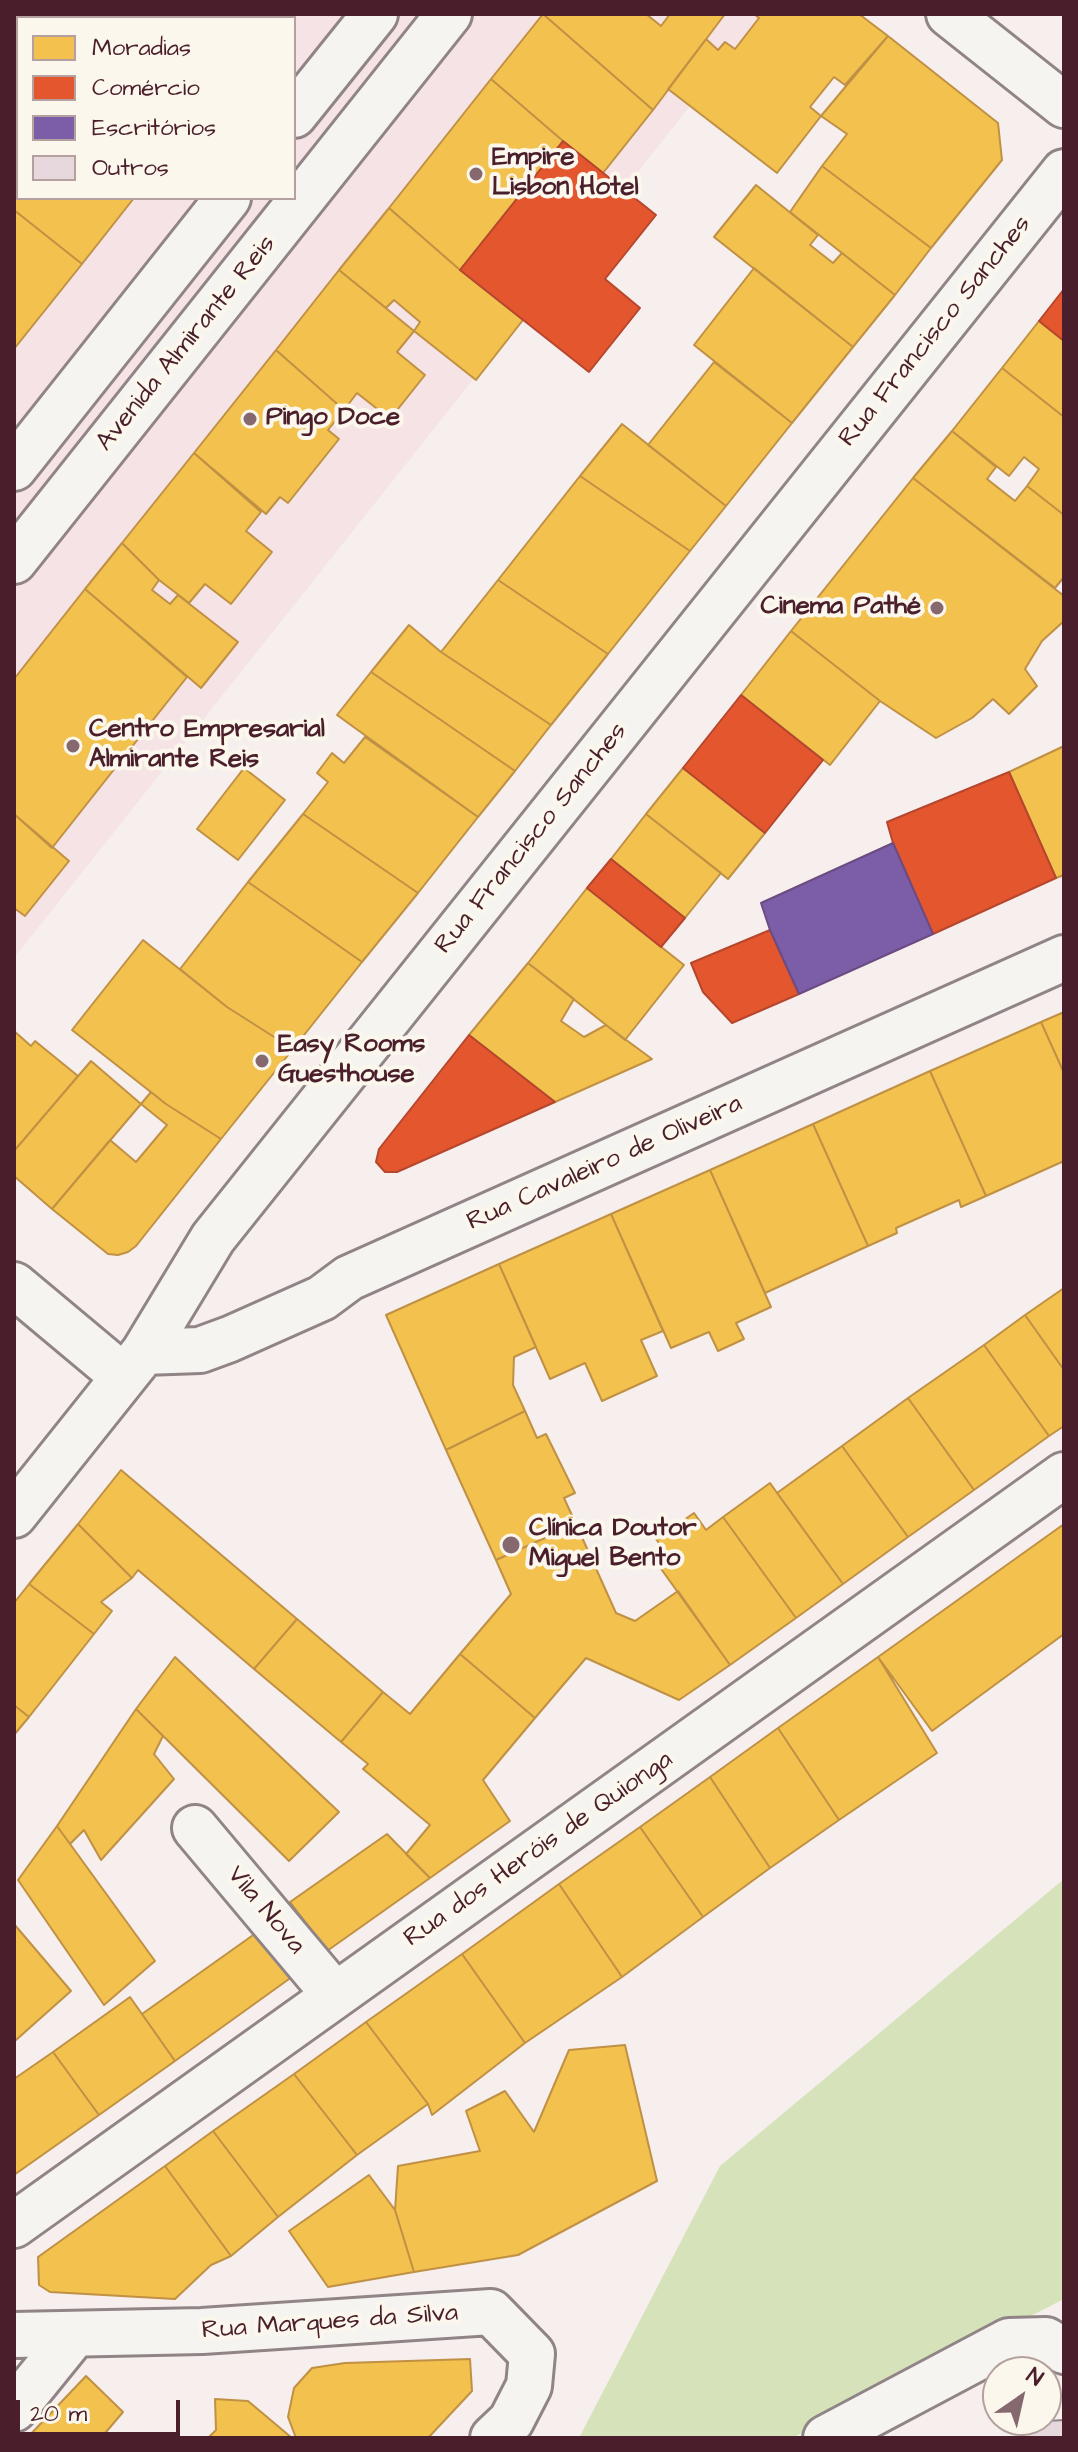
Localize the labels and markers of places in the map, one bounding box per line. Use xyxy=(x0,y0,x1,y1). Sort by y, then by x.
place label: Empire Lisbon Hotel xyxy=(492,143,639,204)
marker: Empire Lisbon Hotel xyxy=(467,165,485,183)
place label: Pingo Doce xyxy=(266,403,400,435)
marker: Pingo Doce xyxy=(241,410,259,428)
place label: Cinema Pathé xyxy=(760,592,921,624)
marker: Cinema Pathé xyxy=(928,599,946,617)
place label: Centro Empresarial Almirante Reis xyxy=(89,715,325,776)
marker: Centro Empresarial Almirante Reis xyxy=(64,737,82,755)
place label: Easy Rooms Guesthouse xyxy=(278,1030,425,1092)
marker: Easy Rooms Guesthouse xyxy=(253,1052,271,1070)
place label: Clínica Doutor Miguel Bento xyxy=(529,1514,697,1576)
marker: Clínica Doutor Miguel Bento xyxy=(500,1534,522,1556)

